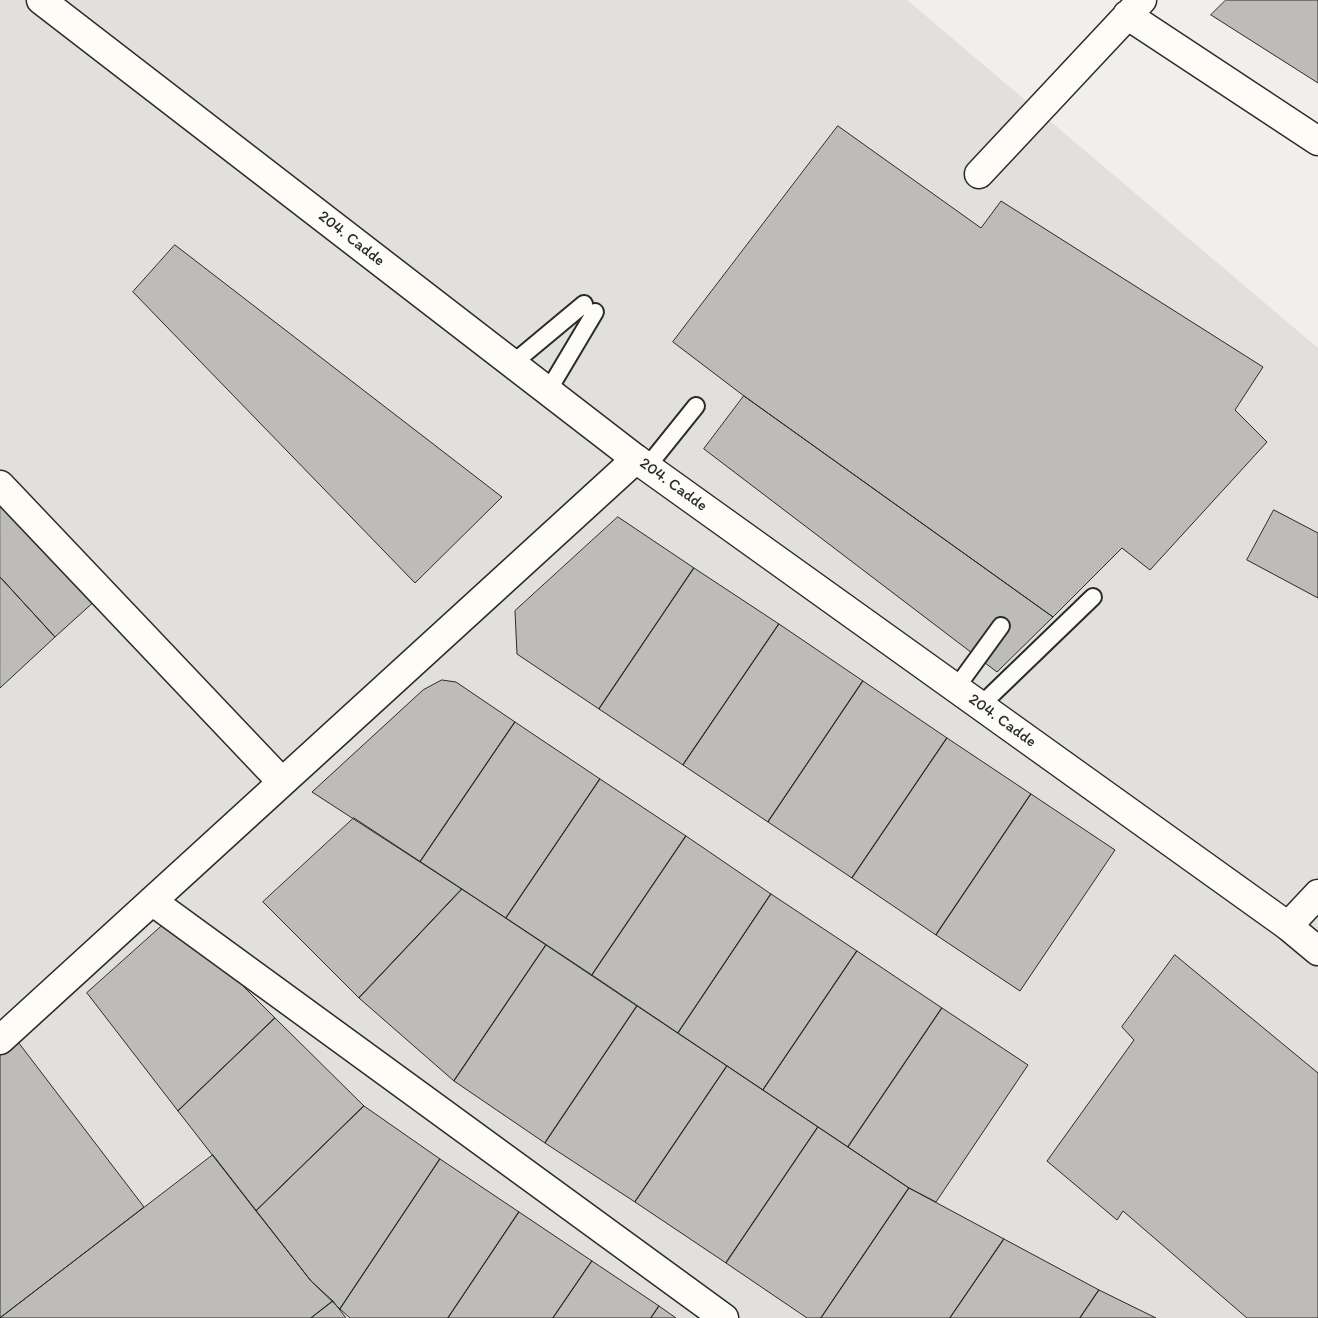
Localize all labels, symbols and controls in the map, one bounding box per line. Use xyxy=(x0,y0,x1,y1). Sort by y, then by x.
street label: 204. Cadde xyxy=(314,207,388,271)
street label: 204. Cadde xyxy=(635,454,711,516)
street label: 204. Cadde xyxy=(964,690,1040,752)

